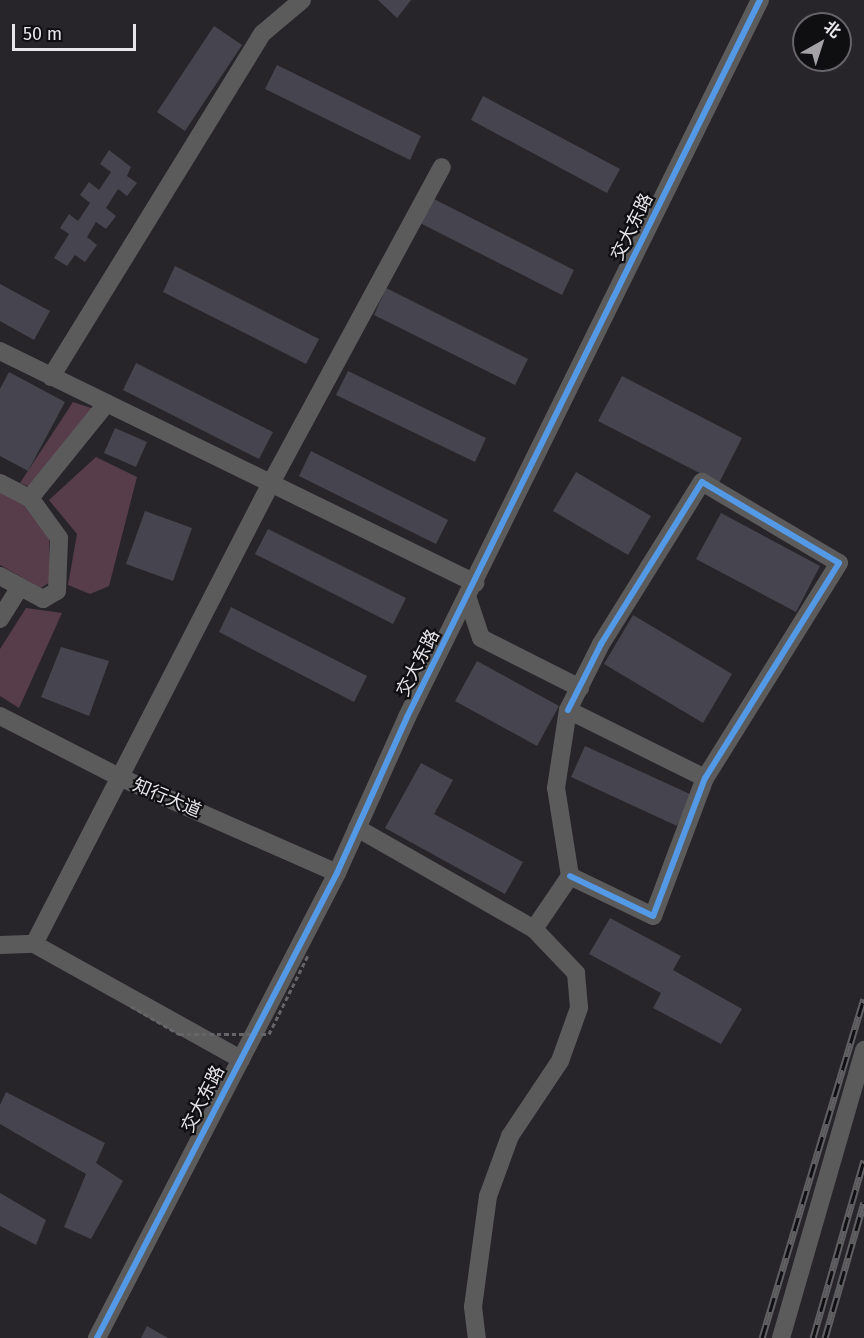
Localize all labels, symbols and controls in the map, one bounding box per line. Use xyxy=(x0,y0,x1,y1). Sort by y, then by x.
scale bar xyxy=(15,12,140,50)
north arrow xyxy=(792,12,852,72)
text: 北 xyxy=(820,17,845,42)
text: 50 m xyxy=(23,23,62,45)
street label: 交大东路 xyxy=(607,190,657,264)
street label: 交大东路 xyxy=(392,626,444,700)
street label: 知行大道 xyxy=(130,774,204,822)
street label: 交大东路 xyxy=(177,1062,229,1136)

